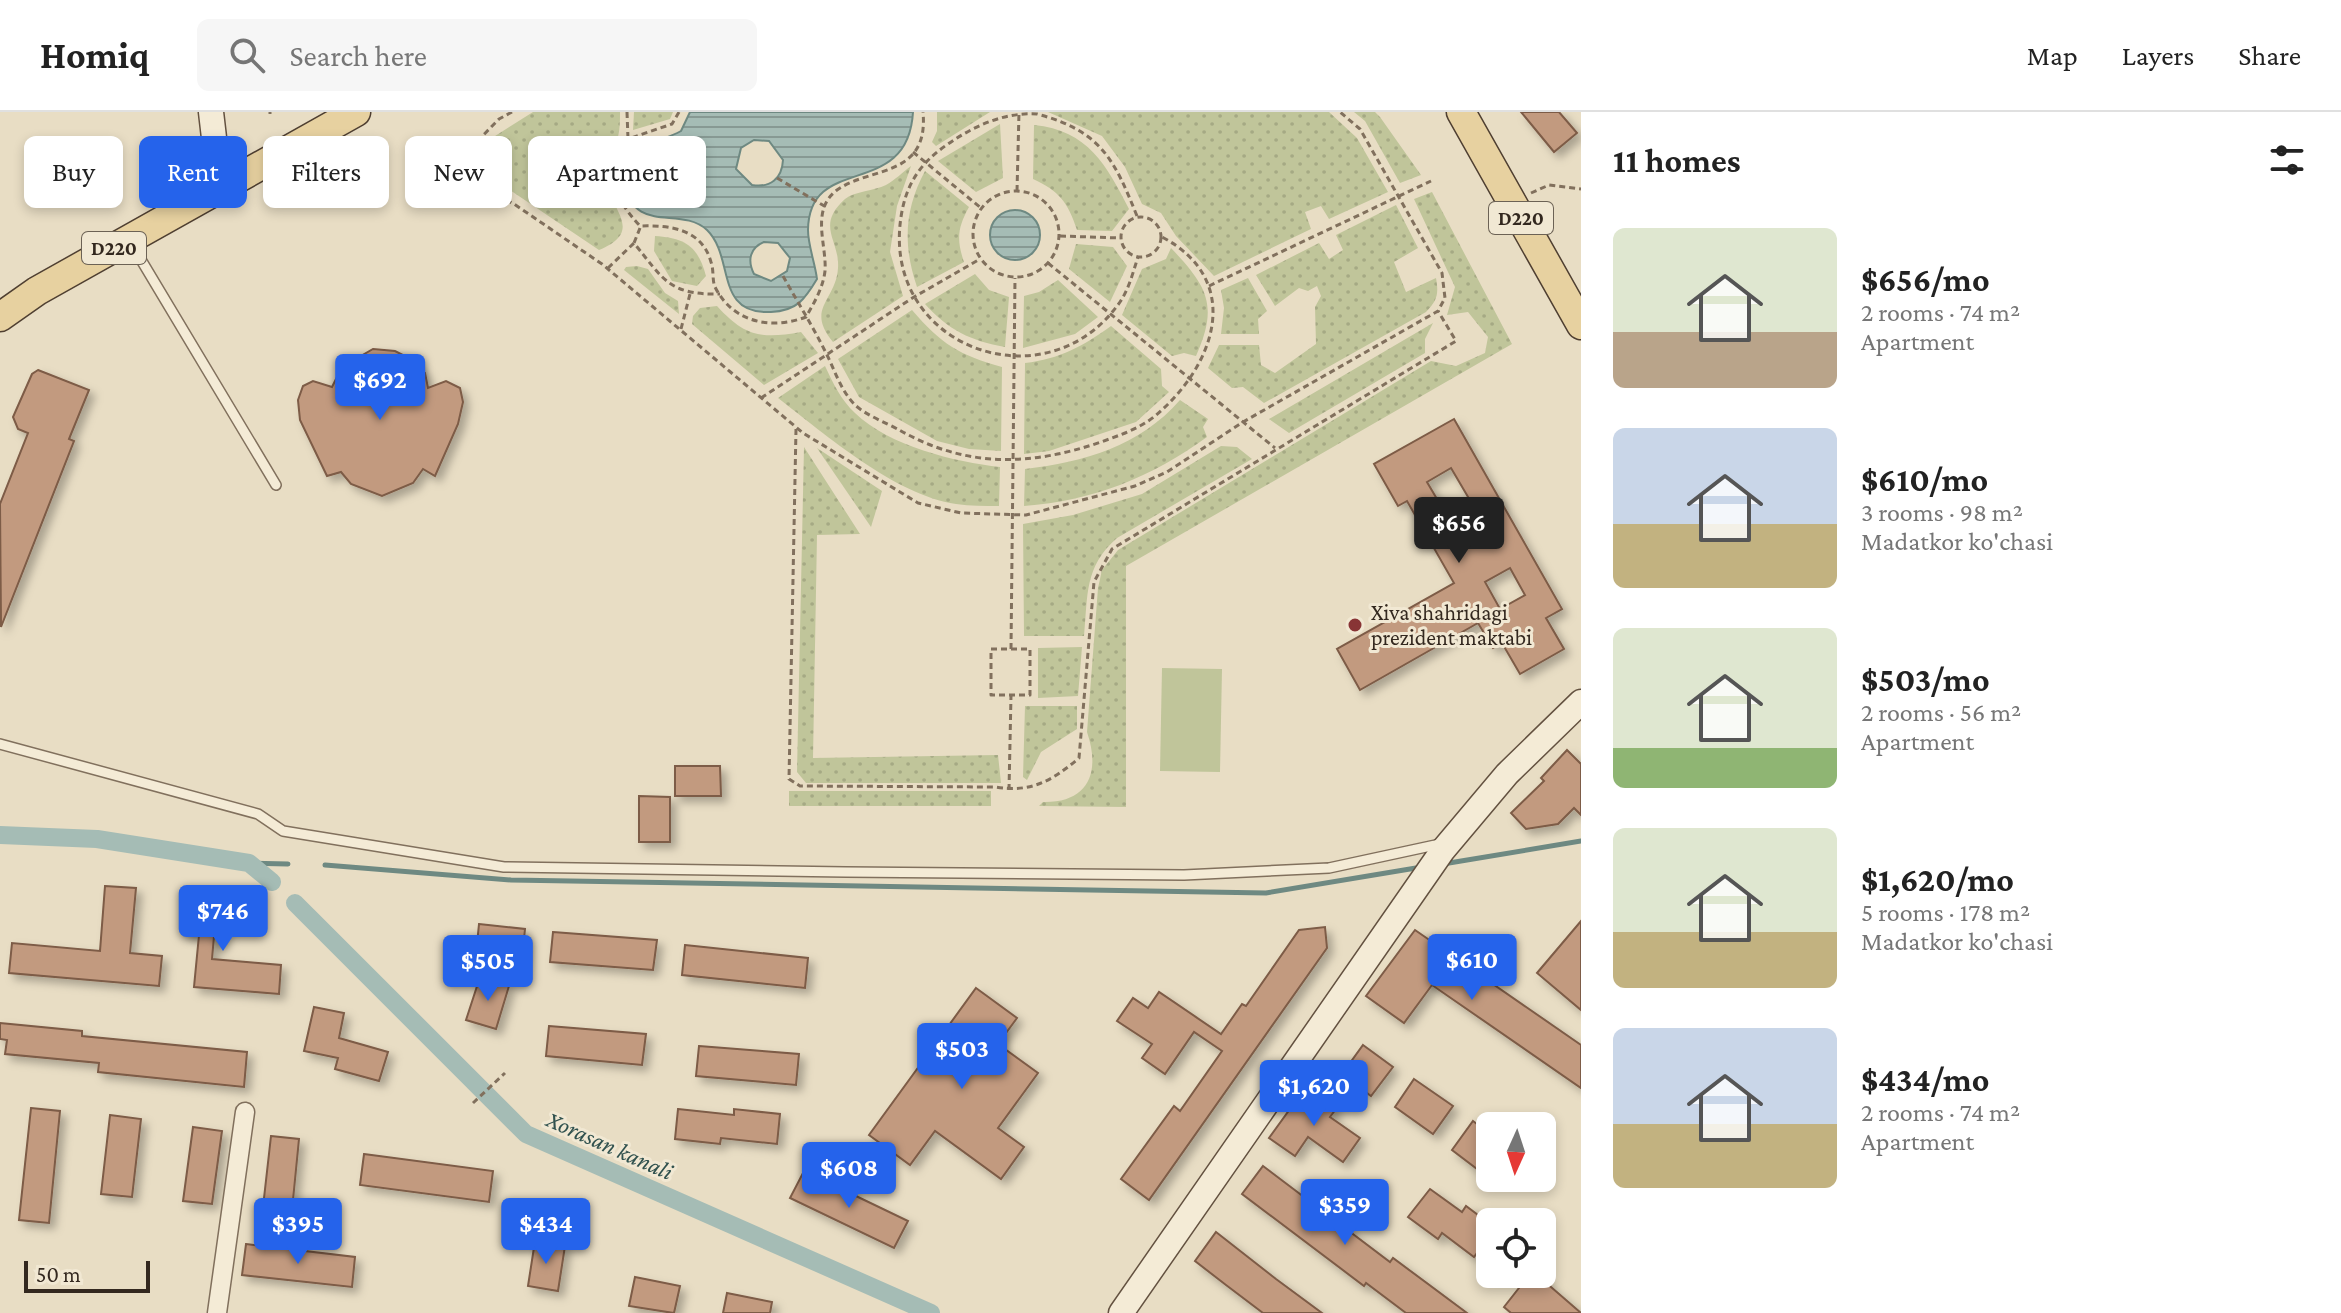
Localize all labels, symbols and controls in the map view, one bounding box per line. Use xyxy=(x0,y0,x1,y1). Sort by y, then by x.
search box xyxy=(197,19,757,91)
icon: search xyxy=(225,33,269,77)
text: Homiq xyxy=(40,34,149,76)
text: Search here xyxy=(289,39,427,72)
text: Map xyxy=(2027,40,2078,71)
text: Layers xyxy=(2122,40,2194,71)
text: Share xyxy=(2238,40,2301,71)
chip: Buy xyxy=(24,136,123,208)
chip: Rent xyxy=(139,136,247,208)
chip: Filters xyxy=(263,136,389,208)
chip: New xyxy=(405,136,512,208)
chip: Apartment xyxy=(528,136,706,208)
icon: filters xyxy=(2265,138,2309,182)
text: 11 homes xyxy=(1613,142,1741,179)
road number: D220 xyxy=(1489,202,1553,234)
road number: D220 xyxy=(82,232,146,264)
icon: home xyxy=(1677,260,1773,356)
text: $656/mo xyxy=(1861,261,1990,298)
text: 2 rooms · 74 m² xyxy=(1861,298,2020,327)
text: Apartment xyxy=(1861,327,1974,356)
pin: $692 xyxy=(333,354,427,422)
text: $692 xyxy=(353,365,407,394)
icon: home xyxy=(1677,460,1773,556)
text: $610/mo xyxy=(1861,461,1988,498)
pin: $656 xyxy=(1412,497,1506,565)
text: 3 rooms · 98 m² xyxy=(1861,498,2023,527)
text: $656 xyxy=(1432,508,1486,537)
text: Madatkor ko'chasi xyxy=(1861,527,2053,556)
place label: Xiva shahridagi prezident maktabi xyxy=(1371,600,1532,650)
marker: Xiva shahridagi prezident maktabi xyxy=(1346,616,1364,634)
icon: home xyxy=(1677,660,1773,756)
text: $503/mo xyxy=(1861,661,1990,698)
text: 2 rooms · 56 m² xyxy=(1861,698,2021,727)
text: Apartment xyxy=(1861,727,1974,756)
icon: home xyxy=(1677,860,1773,956)
text: $1,620/mo xyxy=(1861,861,2014,898)
pin: $746 xyxy=(176,885,270,953)
text: $746 xyxy=(197,896,249,925)
text: 5 rooms · 178 m² xyxy=(1861,898,2030,927)
text: Madatkor ko'chasi xyxy=(1861,927,2053,956)
pin: $610 xyxy=(1425,934,1519,1002)
pin: $505 xyxy=(441,935,535,1003)
text: $610 xyxy=(1446,945,1498,974)
text: $505 xyxy=(461,946,515,975)
pin: $503 xyxy=(915,1023,1009,1091)
text: $503 xyxy=(935,1034,989,1063)
pin: $1,620 xyxy=(1249,1060,1379,1128)
icon: home xyxy=(1677,1060,1773,1156)
text: $434/mo xyxy=(1861,1061,1990,1098)
text: $1,620 xyxy=(1278,1071,1350,1100)
text: 2 rooms · 74 m² xyxy=(1861,1098,2020,1127)
water label: Xorasan kanali xyxy=(542,1105,678,1185)
north arrow xyxy=(1476,1112,1556,1192)
map controls xyxy=(1476,1112,1556,1288)
text: Apartment xyxy=(1861,1127,1974,1156)
pin: $608 xyxy=(802,1142,896,1210)
text: $608 xyxy=(820,1153,878,1182)
pin: $359 xyxy=(1298,1179,1392,1247)
text: $359 xyxy=(1319,1190,1371,1219)
pin: $395 xyxy=(251,1198,345,1266)
pin: $434 xyxy=(499,1198,593,1266)
button: locate xyxy=(1476,1208,1556,1288)
text: $395 xyxy=(272,1209,324,1238)
text: $434 xyxy=(519,1209,573,1238)
scale bar xyxy=(24,1257,150,1293)
text: 50 m xyxy=(36,1262,81,1287)

